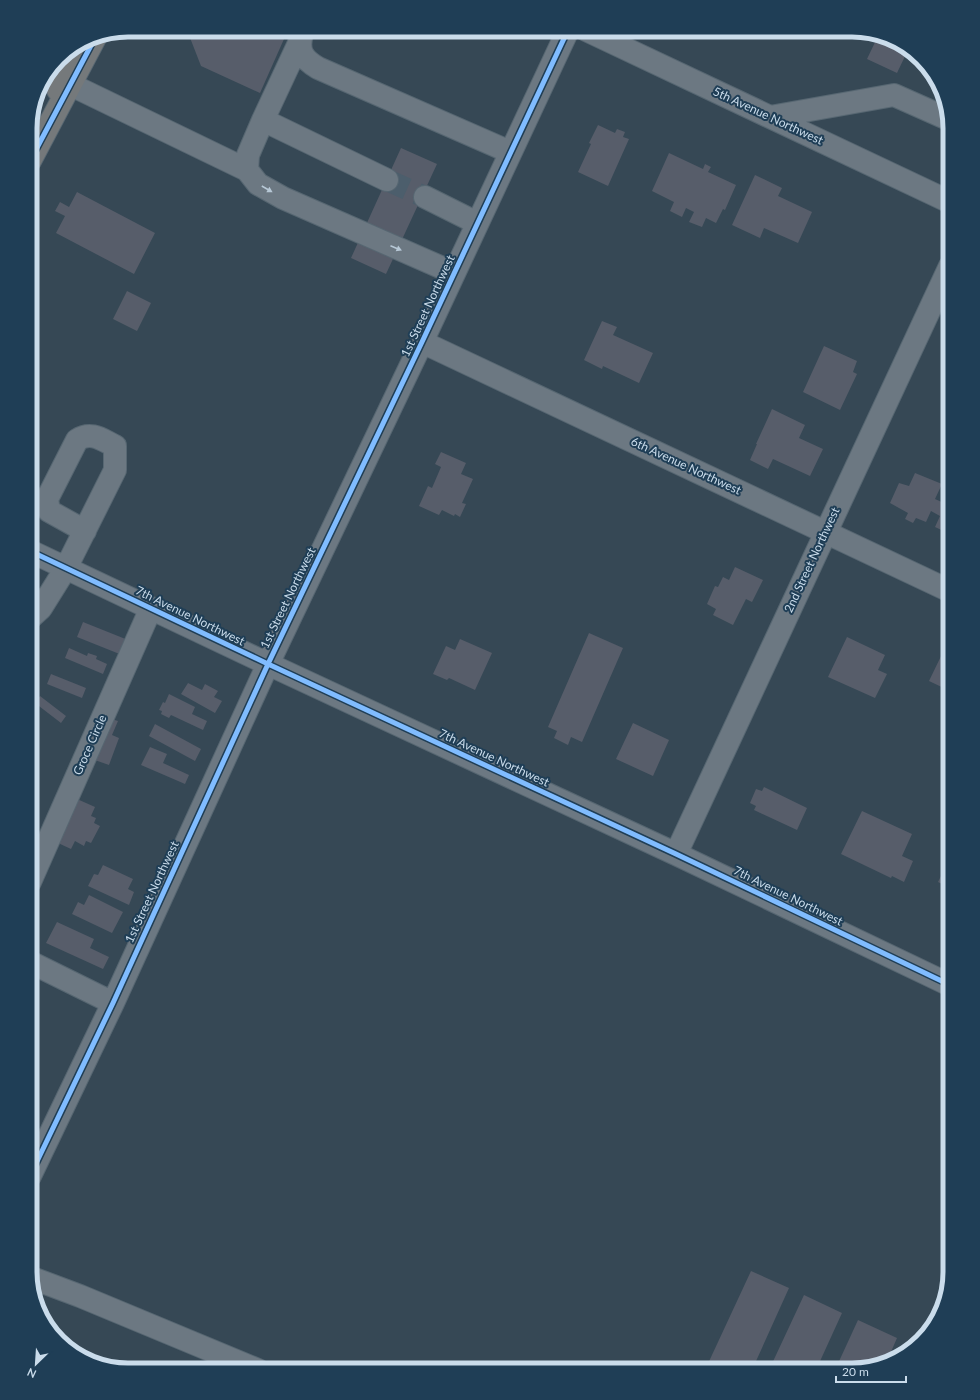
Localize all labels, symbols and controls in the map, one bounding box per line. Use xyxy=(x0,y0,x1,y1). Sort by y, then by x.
street label: 5th Avenue Northwest xyxy=(711,83,826,148)
one-way arrow xyxy=(261,186,273,192)
one-way arrow xyxy=(390,245,402,251)
street label: 1st Street Northwest xyxy=(397,252,458,359)
street label: 6th Avenue Northwest xyxy=(629,433,744,498)
street label: 2nd Street Northwest xyxy=(781,504,843,615)
street label: 1st Street Northwest xyxy=(257,544,319,651)
street label: 7th Avenue Northwest xyxy=(133,583,248,649)
street label: Groce Circle xyxy=(70,712,110,777)
street label: 7th Avenue Northwest xyxy=(437,725,552,790)
street label: 1st Street Northwest xyxy=(121,838,182,945)
street label: 7th Avenue Northwest xyxy=(731,863,846,929)
north arrow xyxy=(16,1344,56,1384)
scale bar xyxy=(836,1358,906,1384)
text: 20 m xyxy=(842,1364,869,1379)
text: N xyxy=(25,1366,38,1381)

